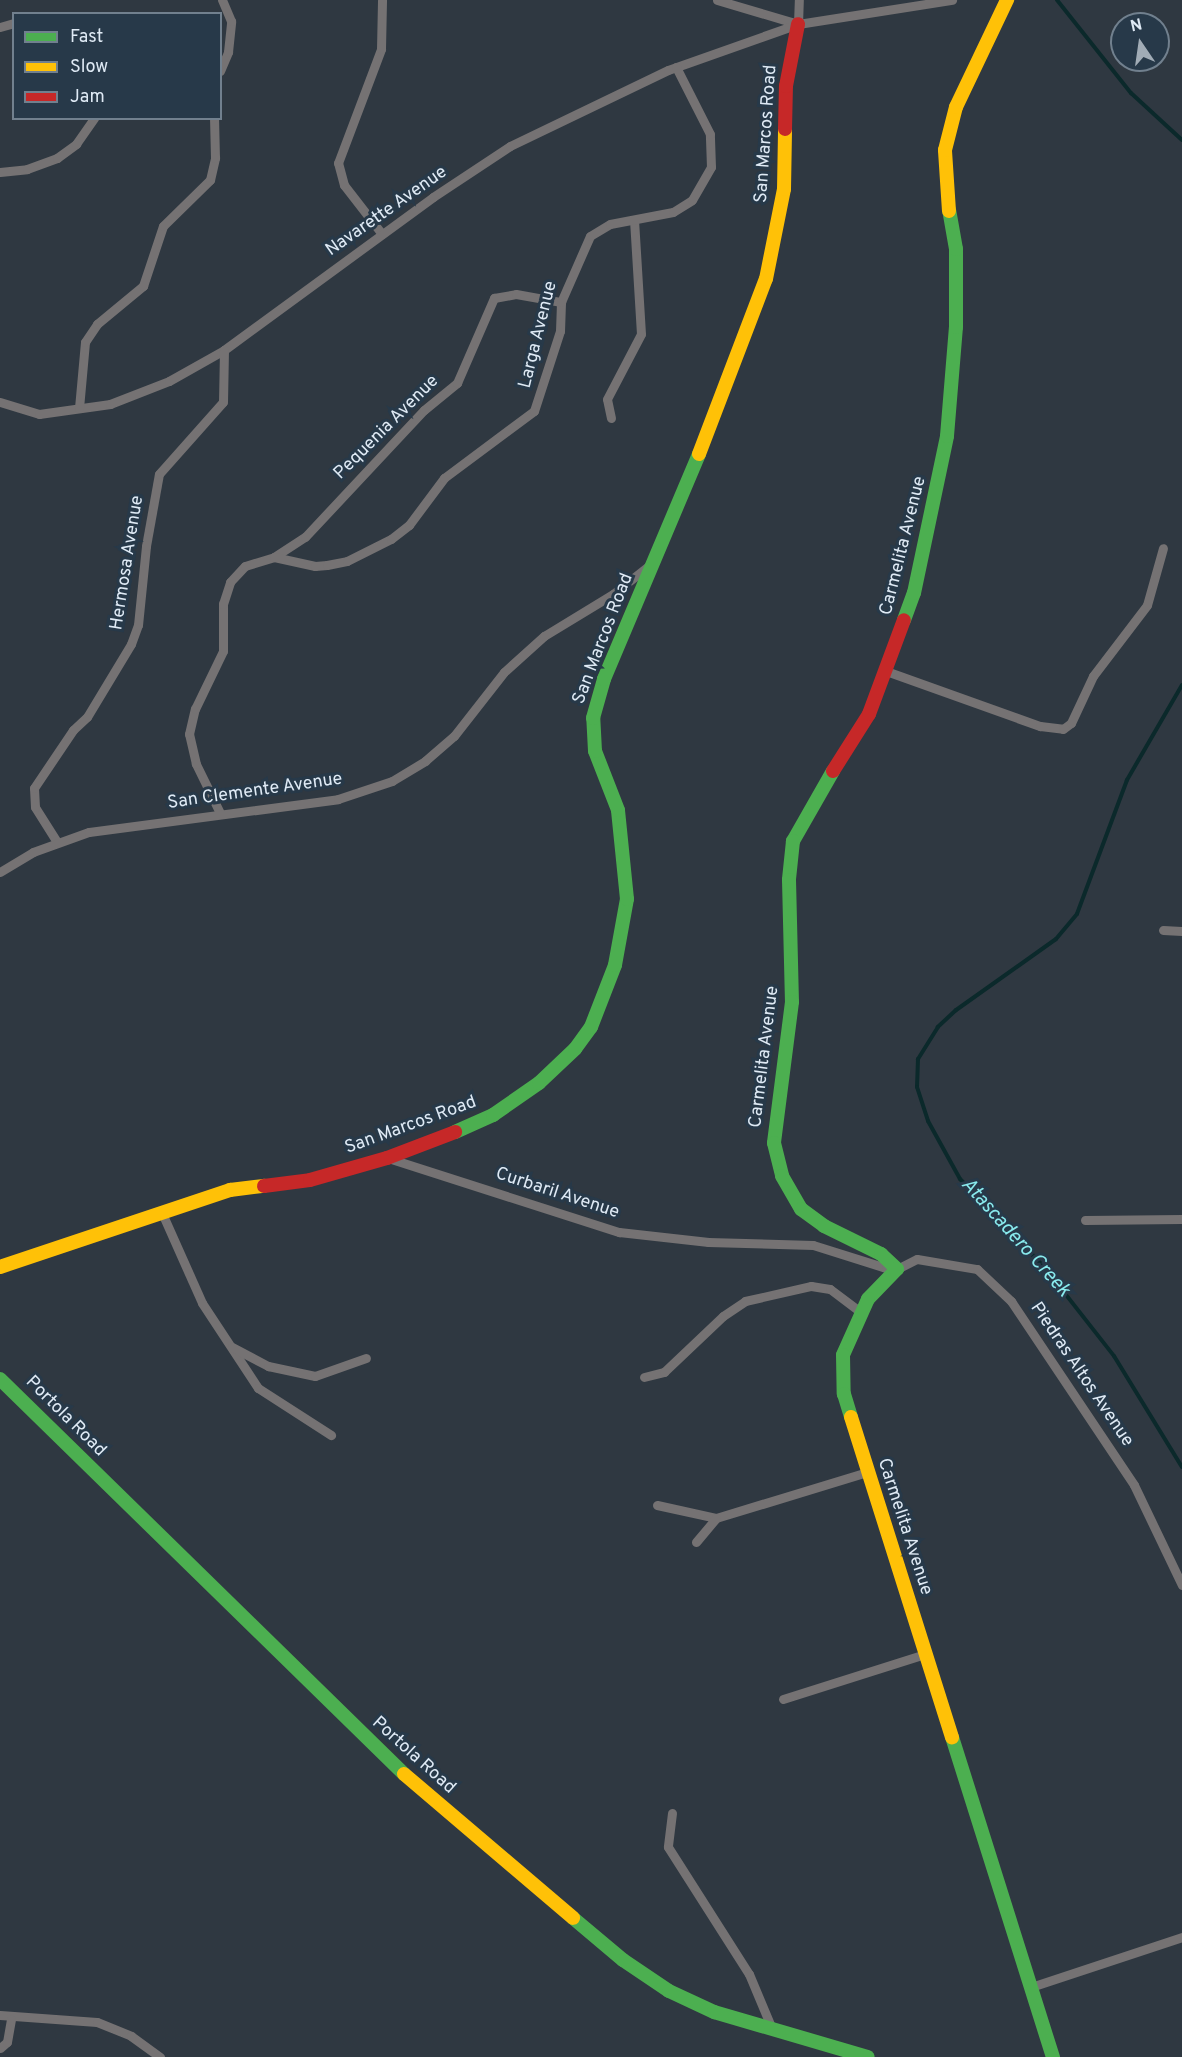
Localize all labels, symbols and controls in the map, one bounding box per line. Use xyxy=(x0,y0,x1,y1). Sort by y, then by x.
legend xyxy=(12,12,222,120)
north arrow xyxy=(1110,12,1170,72)
text: N xyxy=(1129,15,1144,37)
text: Fast xyxy=(70,26,103,49)
text: Slow xyxy=(70,56,108,79)
street label: San Marcos Road xyxy=(751,64,783,204)
text: Jam xyxy=(70,86,105,109)
street label: Navarette Avenue xyxy=(322,162,452,262)
street label: Larga Avenue xyxy=(515,279,563,391)
street label: Pequenia Avenue xyxy=(330,371,444,485)
street label: Carmelita Avenue xyxy=(876,474,932,618)
street label: Hermosa Avenue xyxy=(107,494,149,632)
street label: San Marcos Road xyxy=(569,571,639,707)
street label: San Clemente Avenue xyxy=(166,769,344,815)
street label: Carmelita Avenue xyxy=(746,985,784,1129)
street label: San Marcos Road xyxy=(342,1092,480,1160)
street label: Curbaril Avenue xyxy=(492,1164,622,1224)
water label: Atascadero Creek xyxy=(955,1173,1075,1303)
street label: Piedras Altos Avenue xyxy=(1024,1298,1138,1452)
street label: Portola Road xyxy=(20,1372,110,1462)
street label: Carmelita Avenue xyxy=(872,1456,936,1598)
street label: Portola Road xyxy=(367,1713,459,1799)

